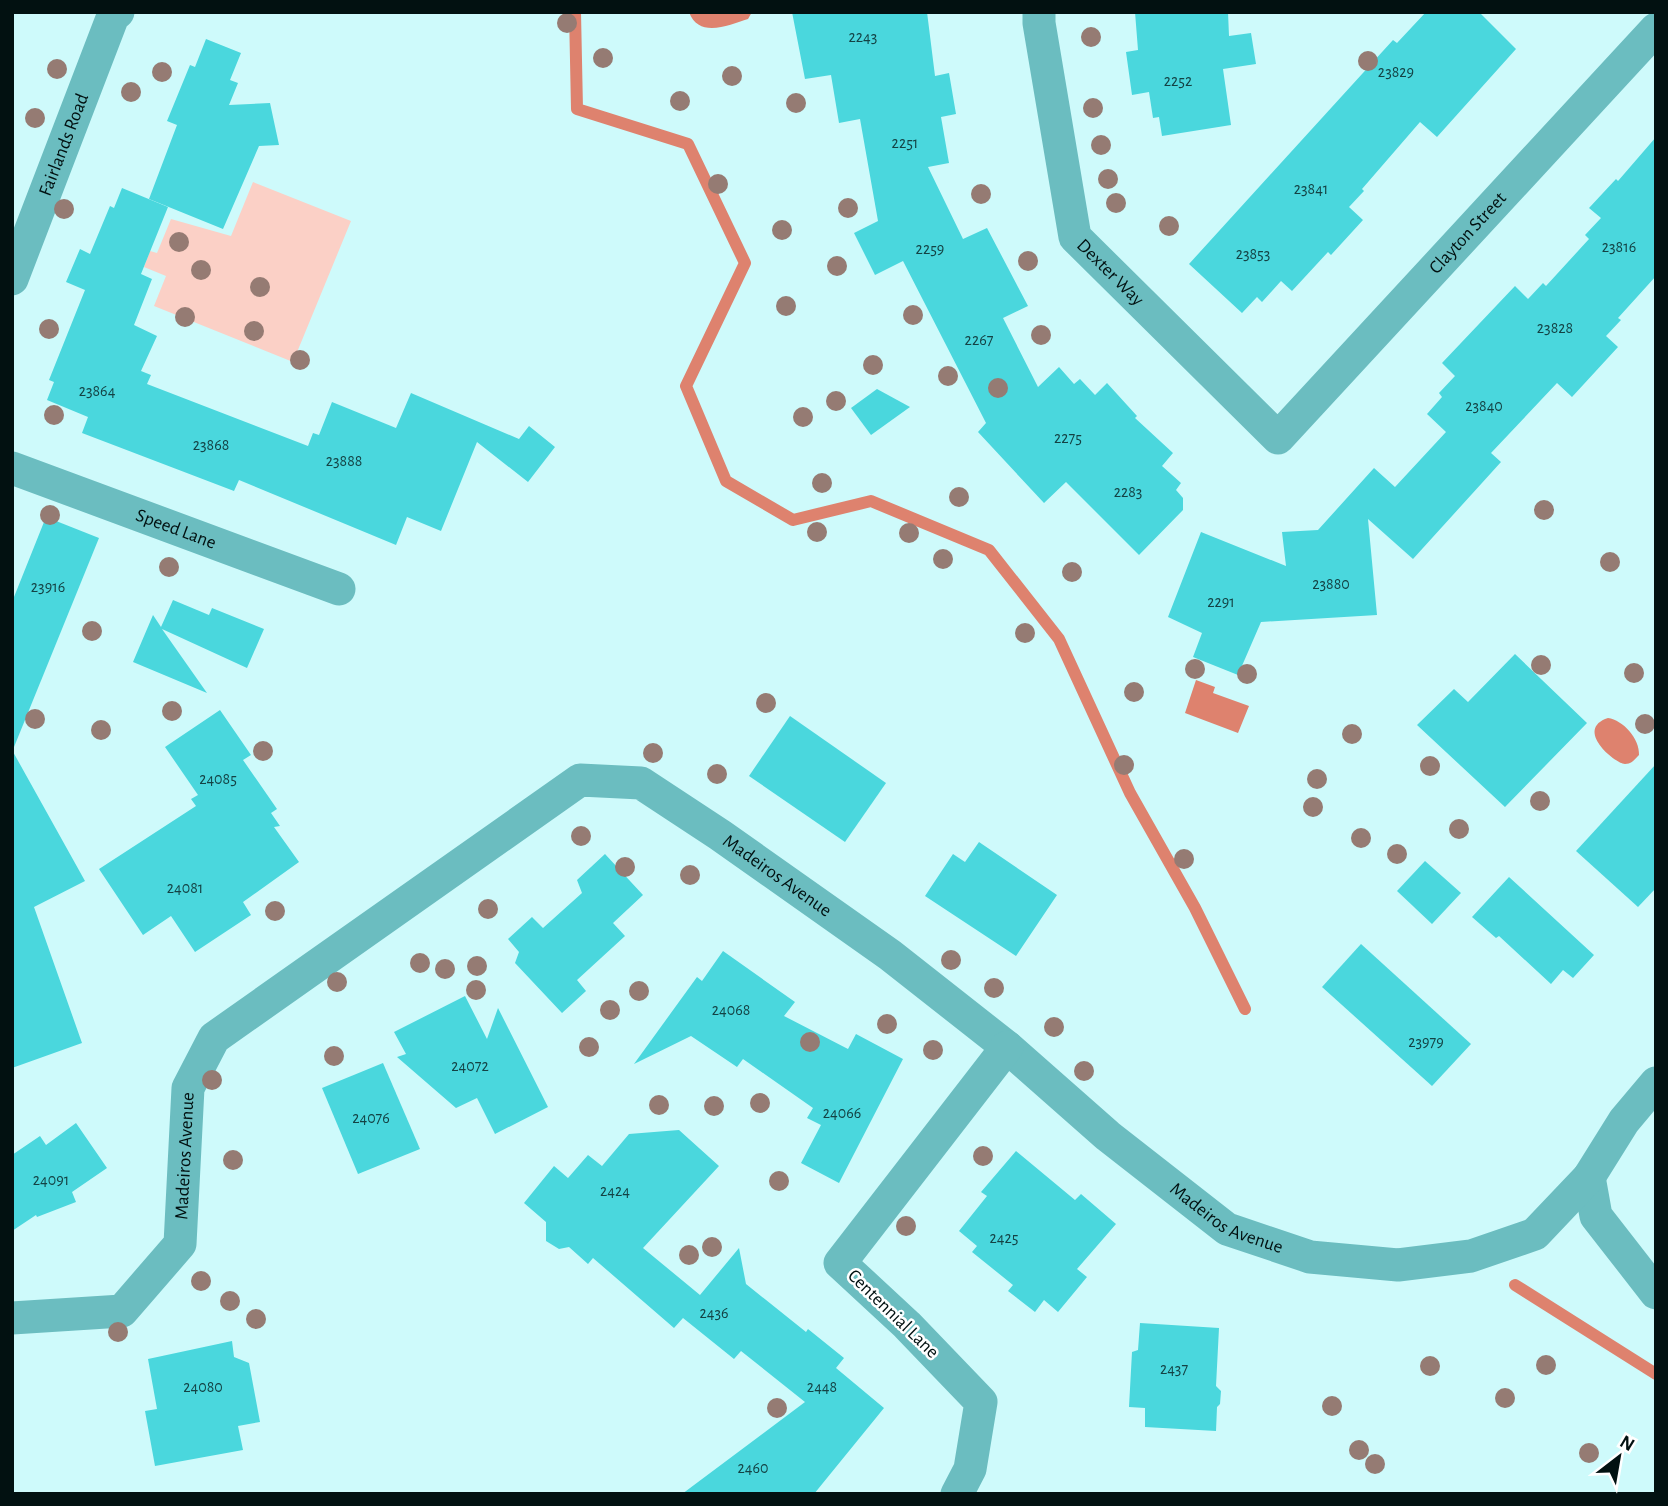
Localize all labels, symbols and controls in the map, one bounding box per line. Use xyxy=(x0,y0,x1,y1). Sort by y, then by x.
house number: 2243 xyxy=(849,29,877,45)
house number: 23829 xyxy=(1378,64,1414,80)
house number: 2252 xyxy=(1164,73,1192,89)
street label: Fairlands Road xyxy=(35,91,92,198)
house number: 2251 xyxy=(892,135,918,151)
house number: 23841 xyxy=(1294,181,1328,197)
street label: Clayton Street xyxy=(1425,188,1510,277)
street label: Dexter Way xyxy=(1073,235,1148,309)
house number: 23816 xyxy=(1602,239,1636,255)
house number: 2259 xyxy=(916,241,944,257)
house number: 23853 xyxy=(1236,246,1270,262)
house number: 23828 xyxy=(1537,320,1573,336)
house number: 2267 xyxy=(965,332,994,348)
house number: 23864 xyxy=(79,383,116,399)
house number: 23840 xyxy=(1465,398,1503,414)
house number: 2275 xyxy=(1054,430,1082,446)
house number: 23868 xyxy=(193,437,229,453)
house number: 23888 xyxy=(326,453,362,469)
house number: 2283 xyxy=(1114,484,1142,500)
street label: Speed Lane xyxy=(133,505,219,552)
house number: 23880 xyxy=(1312,576,1350,592)
house number: 23916 xyxy=(31,579,65,595)
house number: 2291 xyxy=(1207,594,1235,610)
house number: 24085 xyxy=(199,771,237,787)
street label: Madeiros Avenue xyxy=(720,831,835,920)
house number: 24081 xyxy=(167,880,203,896)
house number: 24068 xyxy=(712,1002,750,1018)
house number: 23979 xyxy=(1408,1034,1444,1050)
house number: 24072 xyxy=(451,1058,489,1074)
street label: Madeiros Avenue xyxy=(172,1092,197,1220)
house number: 24066 xyxy=(823,1105,861,1121)
house number: 24076 xyxy=(352,1110,390,1126)
house number: 24091 xyxy=(33,1172,69,1188)
street label: Madeiros Avenue xyxy=(1167,1179,1285,1257)
house number: 2424 xyxy=(600,1183,630,1199)
house number: 2425 xyxy=(990,1230,1018,1246)
street label: Centennial Lane xyxy=(844,1266,942,1362)
house number: 2436 xyxy=(699,1305,729,1321)
house number: 2437 xyxy=(1160,1361,1188,1377)
house number: 24080 xyxy=(183,1379,223,1395)
house number: 2448 xyxy=(807,1379,837,1395)
north arrow xyxy=(1584,1422,1654,1492)
text: N xyxy=(1616,1432,1638,1455)
house number: 2460 xyxy=(738,1460,768,1476)

